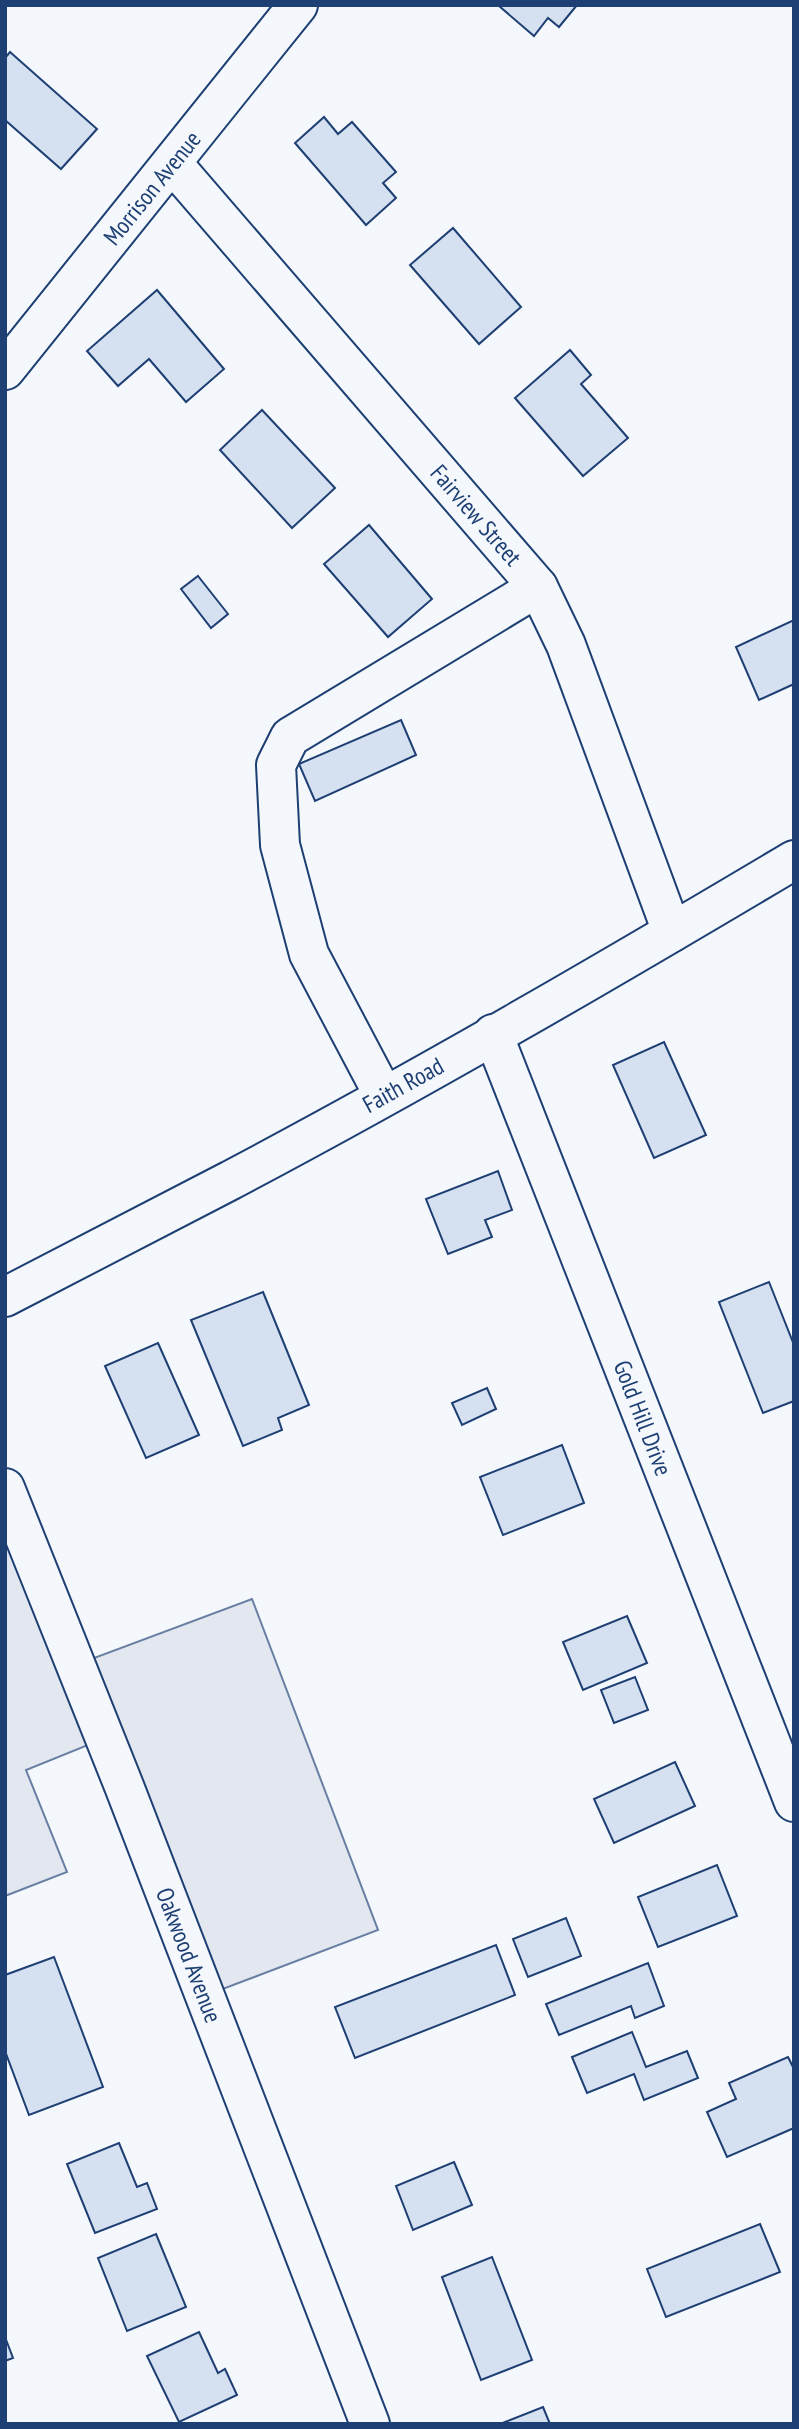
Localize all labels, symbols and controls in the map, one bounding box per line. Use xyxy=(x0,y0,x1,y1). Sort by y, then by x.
street label: Morrison Avenue xyxy=(96,125,208,251)
street label: Fairview Street xyxy=(424,458,529,572)
street label: Faith Road xyxy=(357,1050,449,1120)
street label: Gold Hill Drive xyxy=(607,1356,679,1480)
street label: Oakwood Avenue xyxy=(149,1883,229,2027)

